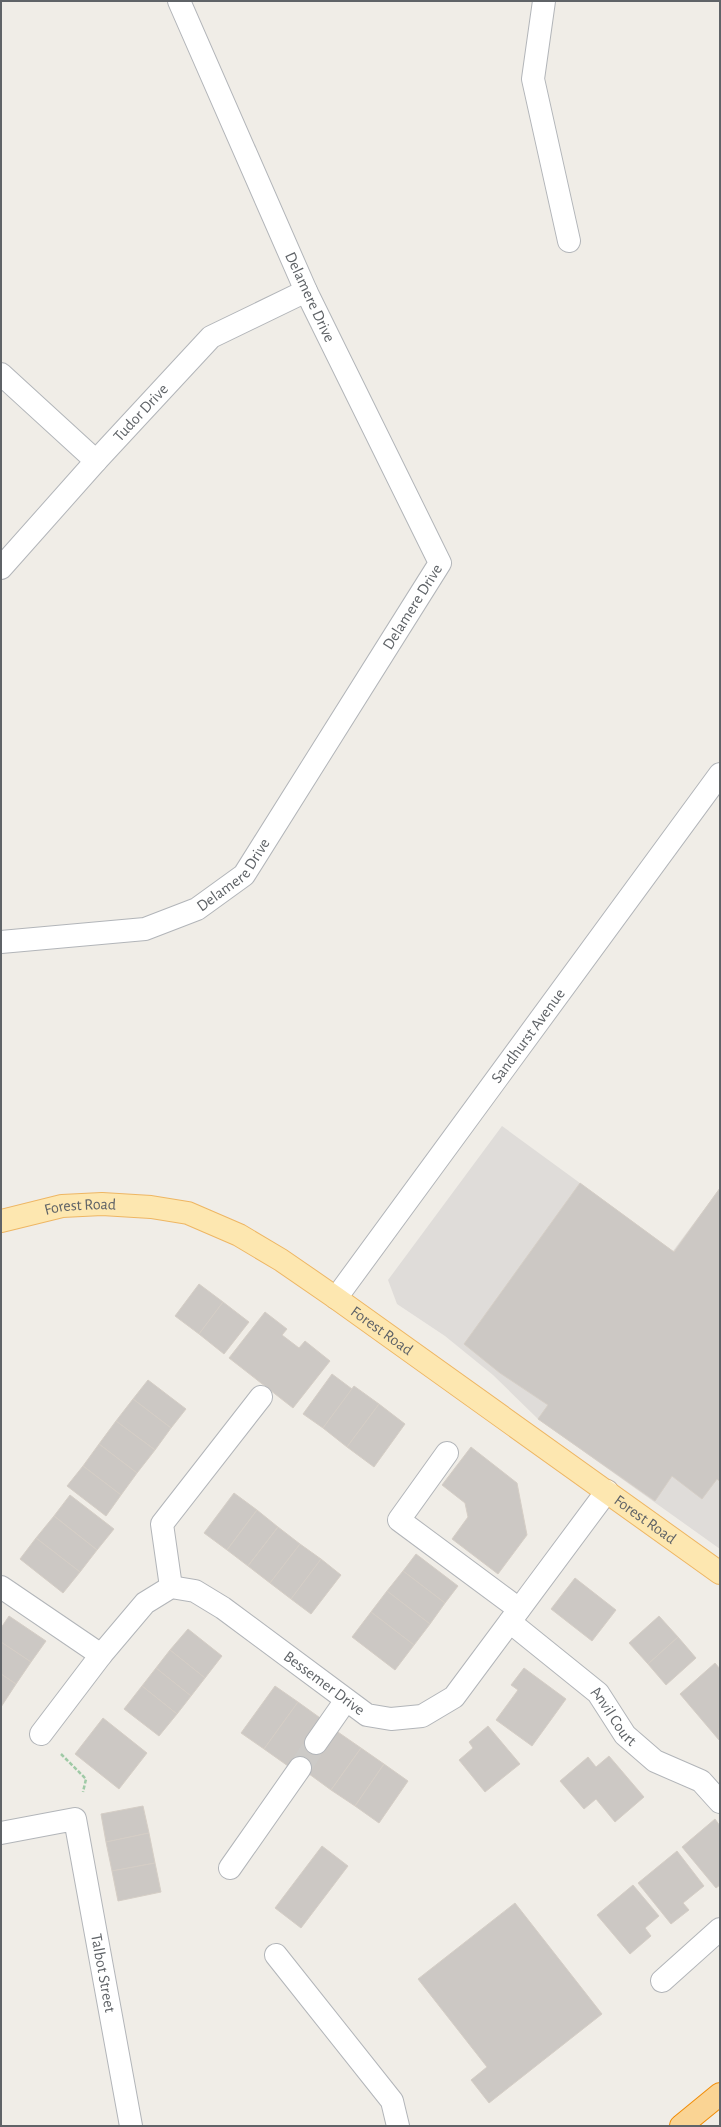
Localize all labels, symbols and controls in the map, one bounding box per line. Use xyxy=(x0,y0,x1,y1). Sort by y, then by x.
street label: Delamere Drive xyxy=(282,249,338,345)
street label: Tudor Drive xyxy=(110,381,171,444)
street label: Delamere Drive xyxy=(380,561,445,652)
street label: Delamere Drive xyxy=(194,836,273,914)
street label: Sandhurst Avenue xyxy=(488,986,568,1086)
street label: Forest Road xyxy=(43,1196,117,1218)
street label: Forest Road xyxy=(348,1303,416,1358)
street label: Forest Road xyxy=(611,1492,679,1547)
street label: Bessemer Drive xyxy=(281,1648,368,1718)
street label: Anvil Court xyxy=(588,1683,639,1749)
street label: Talbot Street xyxy=(88,1932,118,2014)

